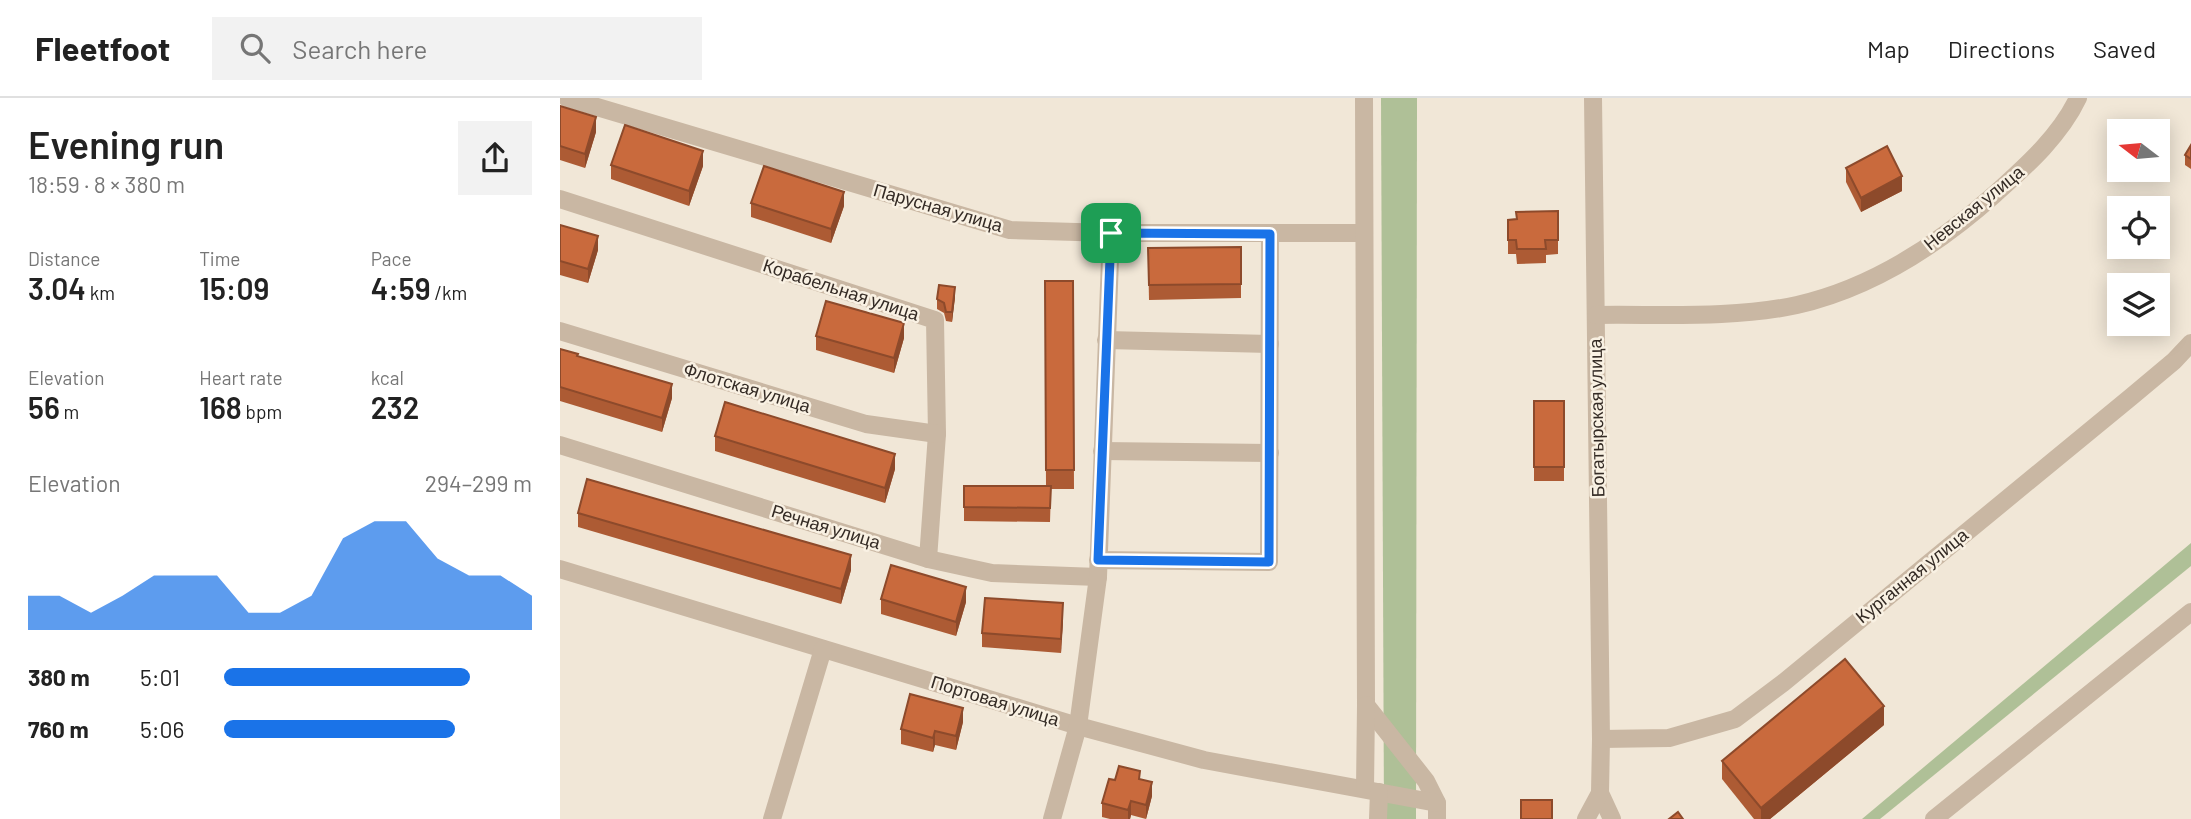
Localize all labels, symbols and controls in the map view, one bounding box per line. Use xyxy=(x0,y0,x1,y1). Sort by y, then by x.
search box xyxy=(212,17,702,80)
text: Fleetfoot xyxy=(35,28,170,68)
icon: search xyxy=(236,29,274,67)
text: Search here xyxy=(292,33,427,64)
text: Map xyxy=(1867,34,1910,63)
text: Directions xyxy=(1948,34,2055,63)
text: Saved xyxy=(2093,34,2156,63)
north arrow xyxy=(2107,119,2170,182)
map controls xyxy=(2107,119,2170,336)
text: Evening run xyxy=(28,121,224,167)
button: share xyxy=(458,121,532,195)
street label: Невская улица xyxy=(1919,160,2029,254)
text: 18:59 · 8 × 380 m xyxy=(28,170,185,198)
street label: Парусная улица xyxy=(871,178,1006,236)
button: locate xyxy=(2107,196,2170,259)
pin xyxy=(1081,203,1141,263)
icon: arrive xyxy=(1092,214,1130,252)
text: Distance xyxy=(28,247,100,270)
text: Time xyxy=(199,247,240,270)
text: Pace xyxy=(371,247,412,270)
street label: Корабельная улица xyxy=(761,253,923,325)
text: 3.04 xyxy=(28,270,86,306)
text: 15:09 xyxy=(199,270,269,306)
text: 4:59 xyxy=(371,270,431,306)
button: layers xyxy=(2107,273,2170,336)
text: km xyxy=(86,281,115,304)
text: /km xyxy=(431,281,467,304)
street label: Богатырская улица xyxy=(1584,337,1608,498)
street label: Флотская улица xyxy=(681,357,814,417)
text: Elevation xyxy=(28,366,105,389)
text: Heart rate xyxy=(199,366,283,389)
text: kcal xyxy=(371,366,404,389)
text: 56 xyxy=(28,389,60,425)
text: 168 xyxy=(199,389,242,425)
text: 232 xyxy=(371,389,419,425)
text: m xyxy=(60,400,79,423)
text: bpm xyxy=(242,400,282,423)
text: Elevation xyxy=(28,469,121,497)
text: 294–299 m xyxy=(425,469,532,497)
street label: Речная улица xyxy=(769,499,884,553)
street label: Курганная улица xyxy=(1851,523,1973,627)
text: 380 m xyxy=(28,663,90,691)
text: 5:01 xyxy=(140,663,180,691)
street label: Портовая улица xyxy=(929,670,1063,730)
text: 760 m xyxy=(28,715,89,743)
text: 5:06 xyxy=(140,715,184,743)

